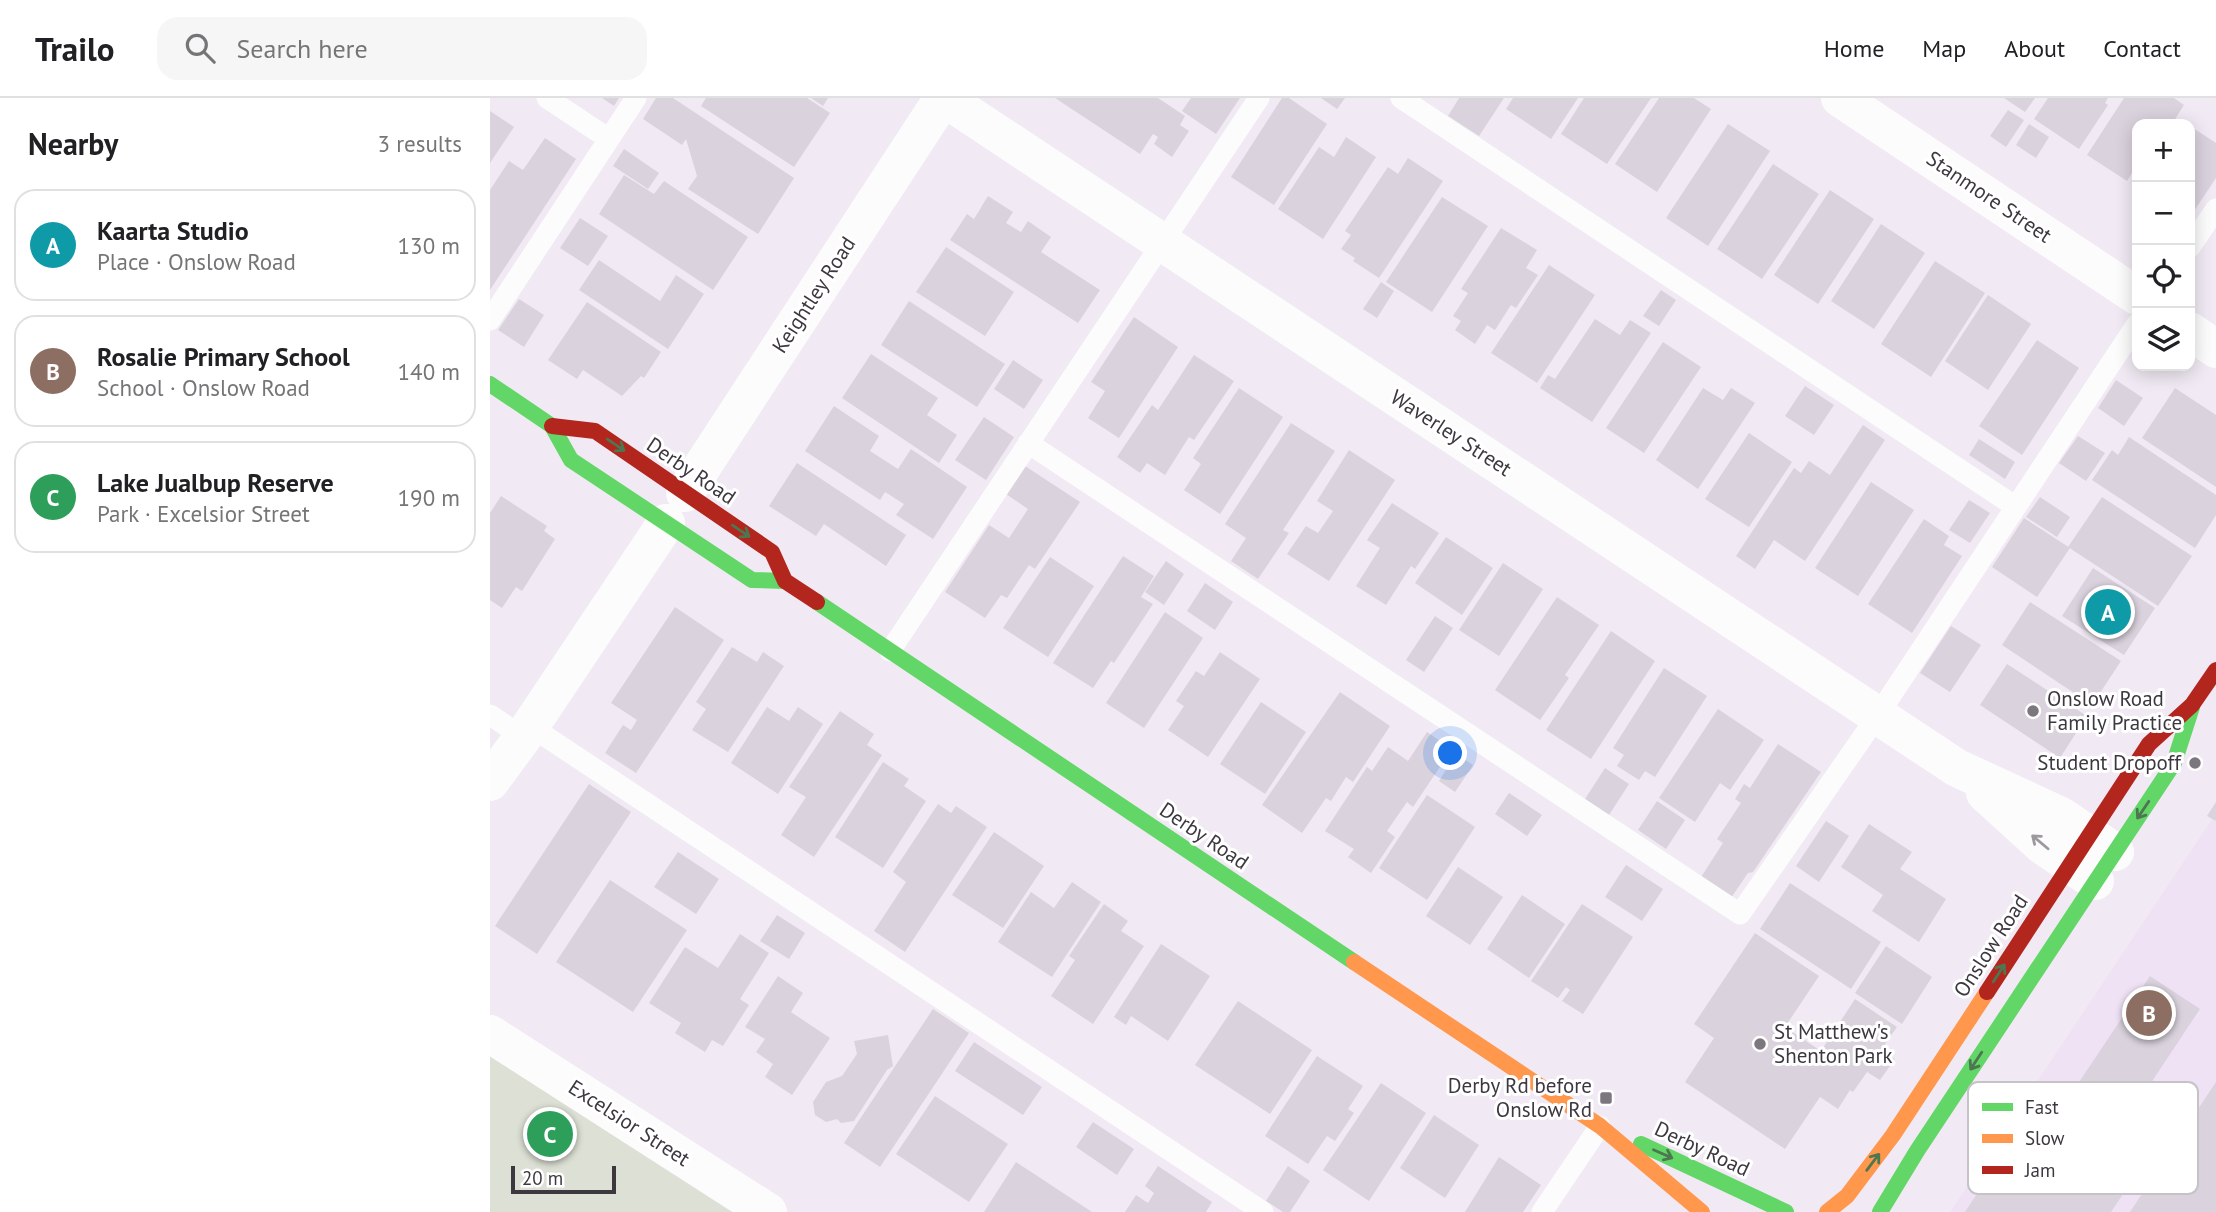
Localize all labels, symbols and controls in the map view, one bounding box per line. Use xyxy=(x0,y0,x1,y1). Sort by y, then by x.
search box xyxy=(157,17,647,80)
text: Trailo xyxy=(35,27,115,70)
icon: search xyxy=(181,29,219,67)
text: Search here xyxy=(237,32,368,65)
text: Home xyxy=(1824,33,1884,64)
text: Map xyxy=(1922,33,1966,64)
text: About xyxy=(2004,33,2065,64)
text: Contact xyxy=(2103,33,2181,64)
map controls xyxy=(2132,119,2195,371)
button: + xyxy=(2132,119,2195,182)
text: Nearby xyxy=(28,124,118,163)
text: 3 results xyxy=(378,129,462,158)
street label: Stanmore Street xyxy=(1921,145,2057,248)
button: − xyxy=(2132,182,2195,245)
text: Kaarta Studio xyxy=(97,214,249,247)
text: A xyxy=(46,231,60,260)
text: 130 m xyxy=(398,231,460,260)
street label: Keightley Road xyxy=(766,231,861,358)
button: locate xyxy=(2132,245,2195,308)
text: Place · Onslow Road xyxy=(97,247,296,276)
button: layers xyxy=(2132,308,2195,371)
text: Rosalie Primary School xyxy=(97,340,350,373)
text: B xyxy=(46,357,60,386)
text: 140 m xyxy=(398,357,460,386)
text: School · Onslow Road xyxy=(97,373,310,402)
street label: Waverley Street xyxy=(1386,383,1517,482)
street label: Derby Road xyxy=(642,431,741,510)
one-way arrow xyxy=(606,438,625,452)
text: Lake Jualbup Reserve xyxy=(97,466,334,499)
text: C xyxy=(47,483,59,512)
text: 190 m xyxy=(398,483,460,512)
text: Park · Excelsior Street xyxy=(97,499,310,528)
one-way arrow xyxy=(731,524,751,538)
pin: A xyxy=(2085,586,2131,638)
place label: Onslow Road Family Practice xyxy=(2047,685,2182,736)
marker: Onslow Road Family Practice xyxy=(2025,703,2041,719)
your location xyxy=(1433,736,1467,770)
place label: Student Dropoff xyxy=(2037,749,2182,776)
marker: Student Dropoff xyxy=(2187,755,2203,771)
street label: Derby Road xyxy=(1155,796,1254,875)
one-way arrow xyxy=(2136,800,2150,820)
one-way arrow xyxy=(2031,834,2049,850)
street label: Onslow Road xyxy=(1947,889,2034,1002)
one-way arrow xyxy=(1991,964,2006,983)
pin: B xyxy=(2126,987,2172,1039)
place label: St Matthew's Shenton Park xyxy=(1774,1018,1893,1069)
marker: St Matthew's Shenton Park xyxy=(1752,1036,1768,1052)
one-way arrow xyxy=(1969,1051,1984,1070)
place label: Derby Rd before Onslow Rd xyxy=(1448,1072,1592,1123)
street label: Excelsior Street xyxy=(563,1073,695,1172)
legend xyxy=(1968,1082,2198,1194)
marker: Derby Rd before Onslow Rd xyxy=(1598,1090,1614,1106)
text: Fast xyxy=(2025,1095,2059,1119)
pin: C xyxy=(527,1108,573,1160)
street label: Derby Road xyxy=(1650,1115,1754,1182)
text: Slow xyxy=(2025,1126,2065,1150)
one-way arrow xyxy=(1651,1148,1673,1161)
one-way arrow xyxy=(1865,1154,1880,1172)
text: Jam xyxy=(2024,1158,2055,1182)
scale bar xyxy=(511,1163,616,1195)
text: 20 m xyxy=(522,1166,563,1190)

